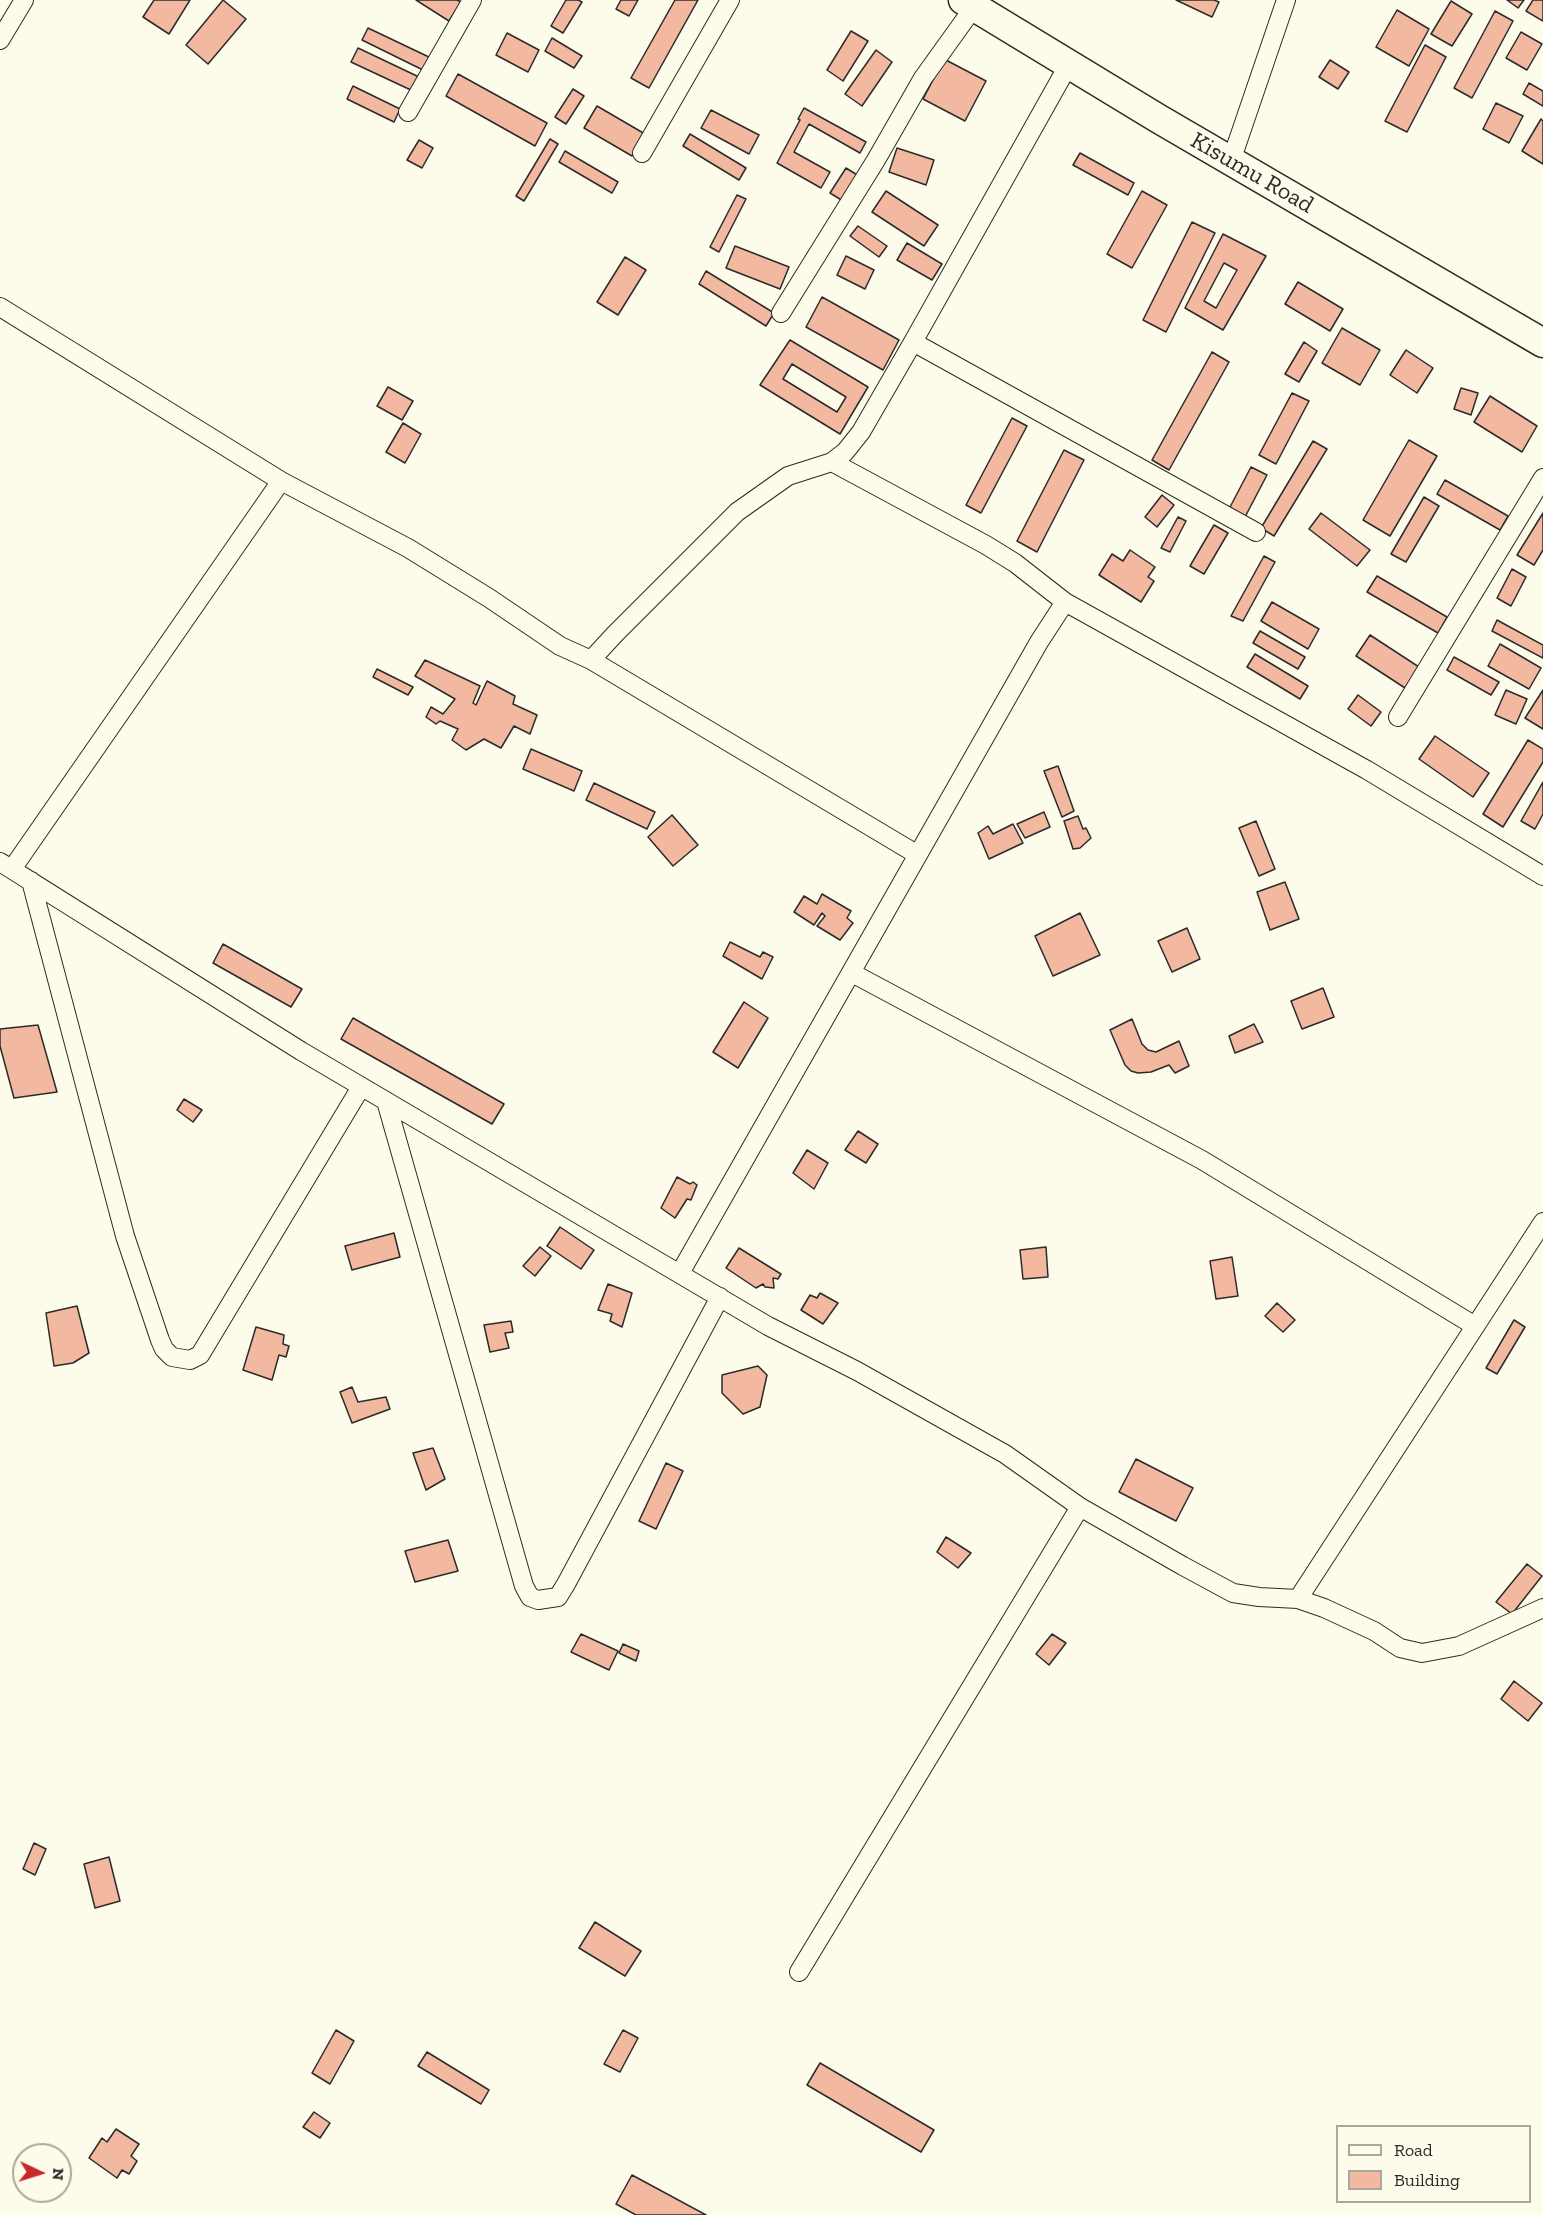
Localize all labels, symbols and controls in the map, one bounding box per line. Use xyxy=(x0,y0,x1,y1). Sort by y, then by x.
street label: Kisumu Road xyxy=(1185,126,1319,220)
legend xyxy=(1336,2125,1531,2203)
text: Road xyxy=(1394,2139,1433,2161)
north arrow xyxy=(12,2143,72,2203)
text: N xyxy=(49,2167,68,2181)
text: Building xyxy=(1394,2169,1460,2191)

